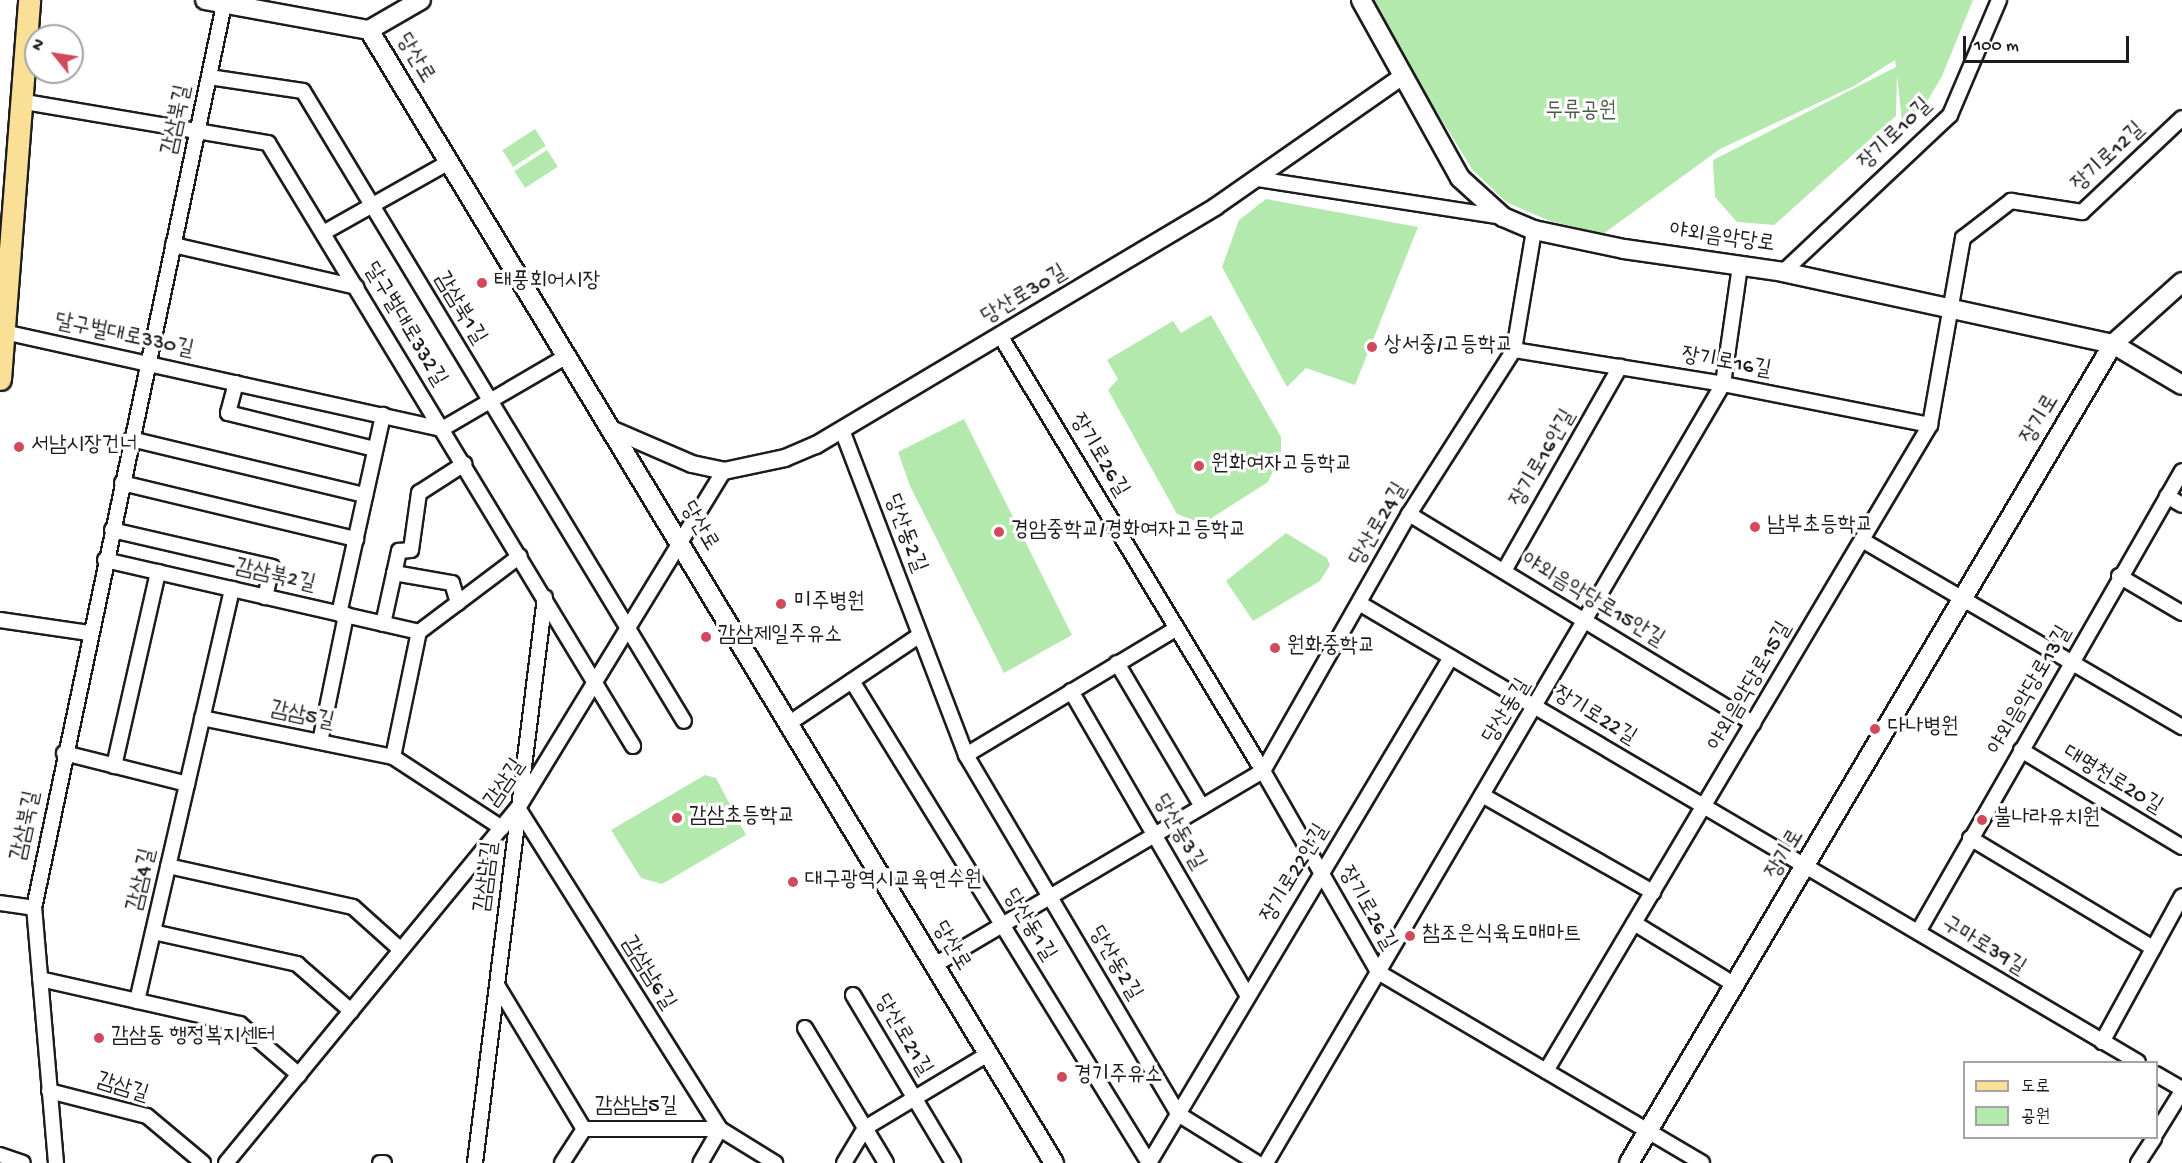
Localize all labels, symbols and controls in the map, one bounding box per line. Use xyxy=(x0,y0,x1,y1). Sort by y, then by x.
north arrow xyxy=(24,24,84,84)
scale bar xyxy=(1966,24,2132,62)
street label: 당산로 xyxy=(389,29,439,89)
text: N xyxy=(29,36,51,55)
text: 100 m xyxy=(1974,36,2019,57)
street label: 감삼북길 xyxy=(158,83,198,157)
street label: 장기로10길 xyxy=(1854,93,1938,177)
park label: 두류공원 xyxy=(1546,100,1616,126)
street label: 장기로12길 xyxy=(2067,117,2151,199)
street label: 야외음악당로 xyxy=(1668,219,1776,259)
street label: 달구벌대로332길 xyxy=(357,258,451,392)
street label: 당산로30길 xyxy=(978,260,1072,332)
street label: 감삼북1길 xyxy=(427,268,491,350)
place label: 태풍회어시장 xyxy=(494,270,600,296)
marker: 태풍회어시장 xyxy=(475,276,489,290)
street label: 달구벌대로330길 xyxy=(52,309,196,365)
place label: 상서중/고등학교 xyxy=(1384,334,1513,360)
marker: 상서중/고등학교 xyxy=(1365,340,1379,354)
street label: 장기로16길 xyxy=(1679,343,1773,385)
street label: 장기로 xyxy=(2016,390,2066,450)
street label: 장기로16안길 xyxy=(1505,405,1583,513)
street label: 장기로26길 xyxy=(1063,409,1133,503)
place label: 서남시장건너 xyxy=(31,434,137,460)
marker: 서남시장건너 xyxy=(12,440,26,454)
place label: 원화여자고등학교 xyxy=(1211,453,1353,479)
marker: 원화여자고등학교 xyxy=(1192,459,1206,473)
street label: 당산로24길 xyxy=(1346,479,1414,571)
street label: 당산동2길 xyxy=(877,491,931,577)
street label: 당산로 xyxy=(673,497,723,557)
place label: 남부초등학교 xyxy=(1767,514,1873,540)
place label: 경암중학교/경화여자고등학교 xyxy=(1011,519,1246,545)
marker: 남부초등학교 xyxy=(1748,520,1762,534)
marker: 경암중학교/경화여자고등학교 xyxy=(992,525,1006,539)
street label: 야외음악당로15안길 xyxy=(1516,548,1668,654)
street label: 감삼북2길 xyxy=(232,555,318,599)
place label: 미주병원 xyxy=(794,591,865,617)
marker: 미주병원 xyxy=(772,595,790,613)
street label: 야외음악당로15길 xyxy=(1703,618,1799,756)
street label: 야외음악당로13길 xyxy=(1984,622,2078,760)
place label: 감삼제일주유소 xyxy=(718,624,842,650)
marker: 감삼제일주유소 xyxy=(699,630,713,644)
place label: 원화중학교 xyxy=(1287,635,1376,661)
marker: 원화중학교 xyxy=(1268,641,1282,655)
street label: 당산동길 xyxy=(1478,675,1538,749)
street label: 장기로22길 xyxy=(1548,682,1640,752)
street label: 감삼5길 xyxy=(268,697,336,737)
place label: 다나병원 xyxy=(1888,716,1959,742)
marker: 다나병원 xyxy=(1866,720,1884,738)
street label: 대명천로20길 xyxy=(2057,741,2167,821)
street label: 감삼길 xyxy=(480,755,532,813)
street label: 감삼북길 xyxy=(7,789,47,863)
street label: 당산동3길 xyxy=(1146,791,1210,875)
place label: 감삼초등학교 xyxy=(689,805,795,831)
place label: 불나라유치원 xyxy=(1994,807,2100,833)
marker: 감삼초등학교 xyxy=(670,811,684,825)
marker: 불나라유치원 xyxy=(1975,813,1989,827)
street label: 장기로22안길 xyxy=(1256,820,1336,928)
street label: 장기로 xyxy=(1761,825,1811,885)
street label: 감삼남길 xyxy=(471,840,505,914)
street label: 감삼4길 xyxy=(123,846,163,914)
street label: 장기로26길 xyxy=(1331,862,1401,956)
place label: 대구광역시교육연수원 xyxy=(805,869,982,895)
marker: 대구광역시교육연수원 xyxy=(786,875,800,889)
street label: 당산동1길 xyxy=(996,885,1060,967)
street label: 구마로39길 xyxy=(1936,912,2030,982)
street label: 당산로 xyxy=(925,917,975,977)
street label: 당산동2길 xyxy=(1082,922,1146,1006)
place label: 참조은식육도매마트 xyxy=(1422,923,1581,949)
marker: 참조은식육도매마트 xyxy=(1403,929,1417,943)
street label: 감삼남6길 xyxy=(614,932,680,1016)
street label: 당산로21길 xyxy=(867,990,937,1082)
place label: 감삼동 행정복지센터 xyxy=(111,1025,276,1051)
marker: 감삼동 행정복지센터 xyxy=(92,1031,106,1045)
legend xyxy=(1963,1061,2158,1139)
place label: 경기주유소 xyxy=(1074,1064,1163,1090)
street label: 감삼길 xyxy=(93,1069,151,1109)
marker: 경기주유소 xyxy=(1055,1070,1069,1084)
text: 도로 xyxy=(2021,1077,2050,1098)
street label: 감삼남5길 xyxy=(595,1095,677,1121)
text: 공원 xyxy=(2021,1107,2050,1128)

